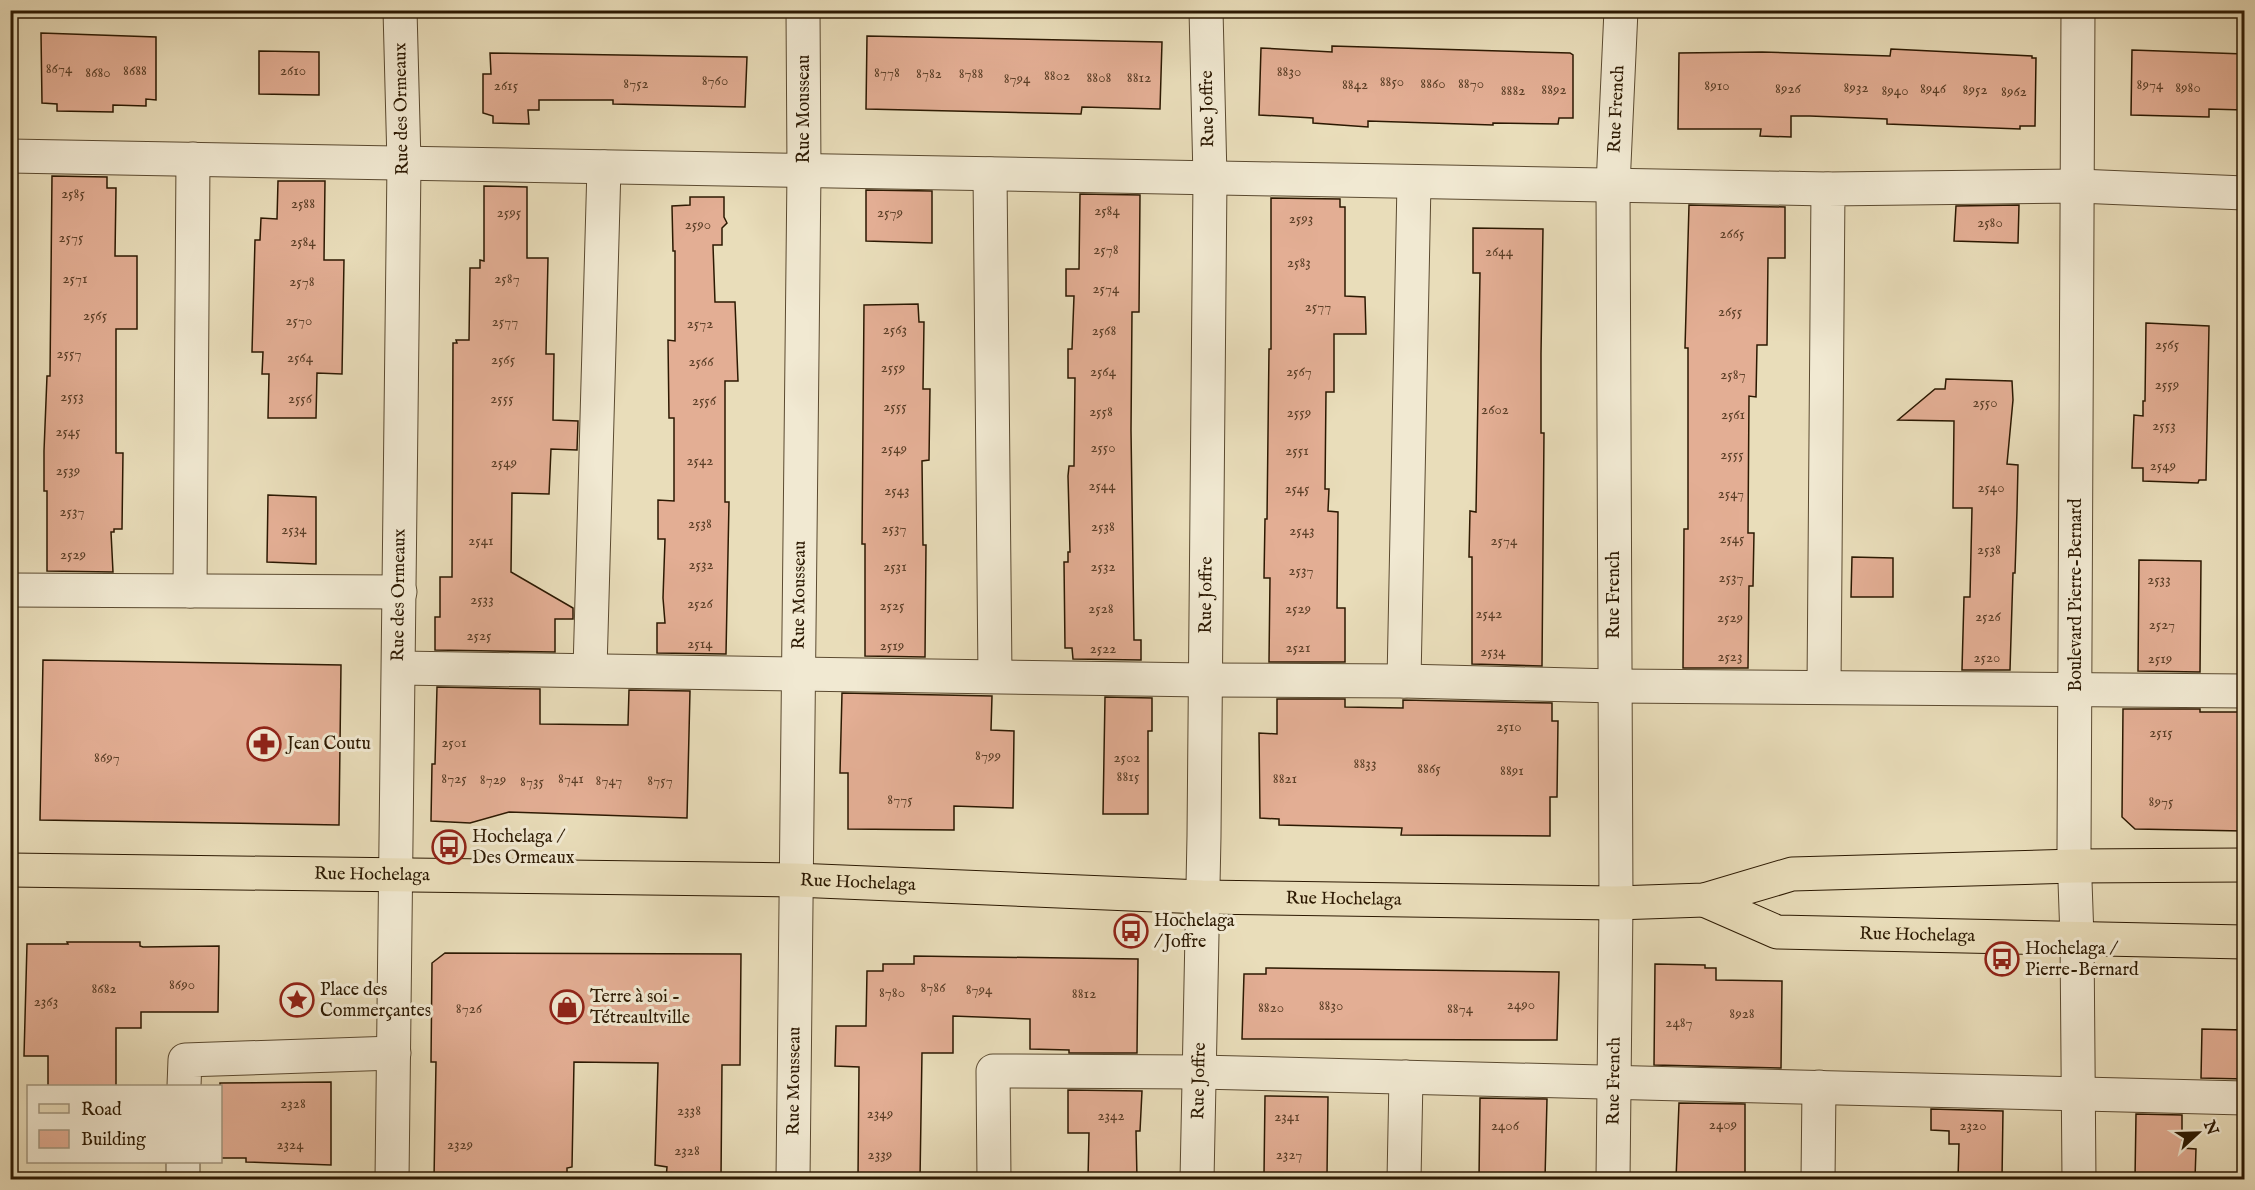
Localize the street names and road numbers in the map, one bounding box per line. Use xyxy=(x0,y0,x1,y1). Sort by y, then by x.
street label: Rue des Ormeaux xyxy=(389,42,415,176)
street label: Rue Mousseau xyxy=(793,55,816,163)
street label: Rue French xyxy=(1603,64,1630,154)
street label: Rue Joffre xyxy=(1196,70,1220,148)
street label: Boulevard Pierre-Bernard xyxy=(2065,498,2088,692)
street label: Rue des Ormeaux xyxy=(387,528,411,662)
street label: Rue Mousseau xyxy=(787,540,811,650)
street label: Rue French xyxy=(1603,551,1626,639)
street label: Rue Joffre xyxy=(1194,556,1218,634)
street label: Rue Hochelaga xyxy=(314,862,430,887)
street label: Rue Hochelaga xyxy=(800,869,916,897)
street label: Rue Hochelaga xyxy=(1285,887,1402,911)
street label: Rue Hochelaga xyxy=(1859,922,1976,948)
street label: Rue Mousseau xyxy=(782,1026,806,1136)
street label: Rue French xyxy=(1602,1036,1626,1125)
street label: Rue Joffre xyxy=(1187,1042,1211,1120)

